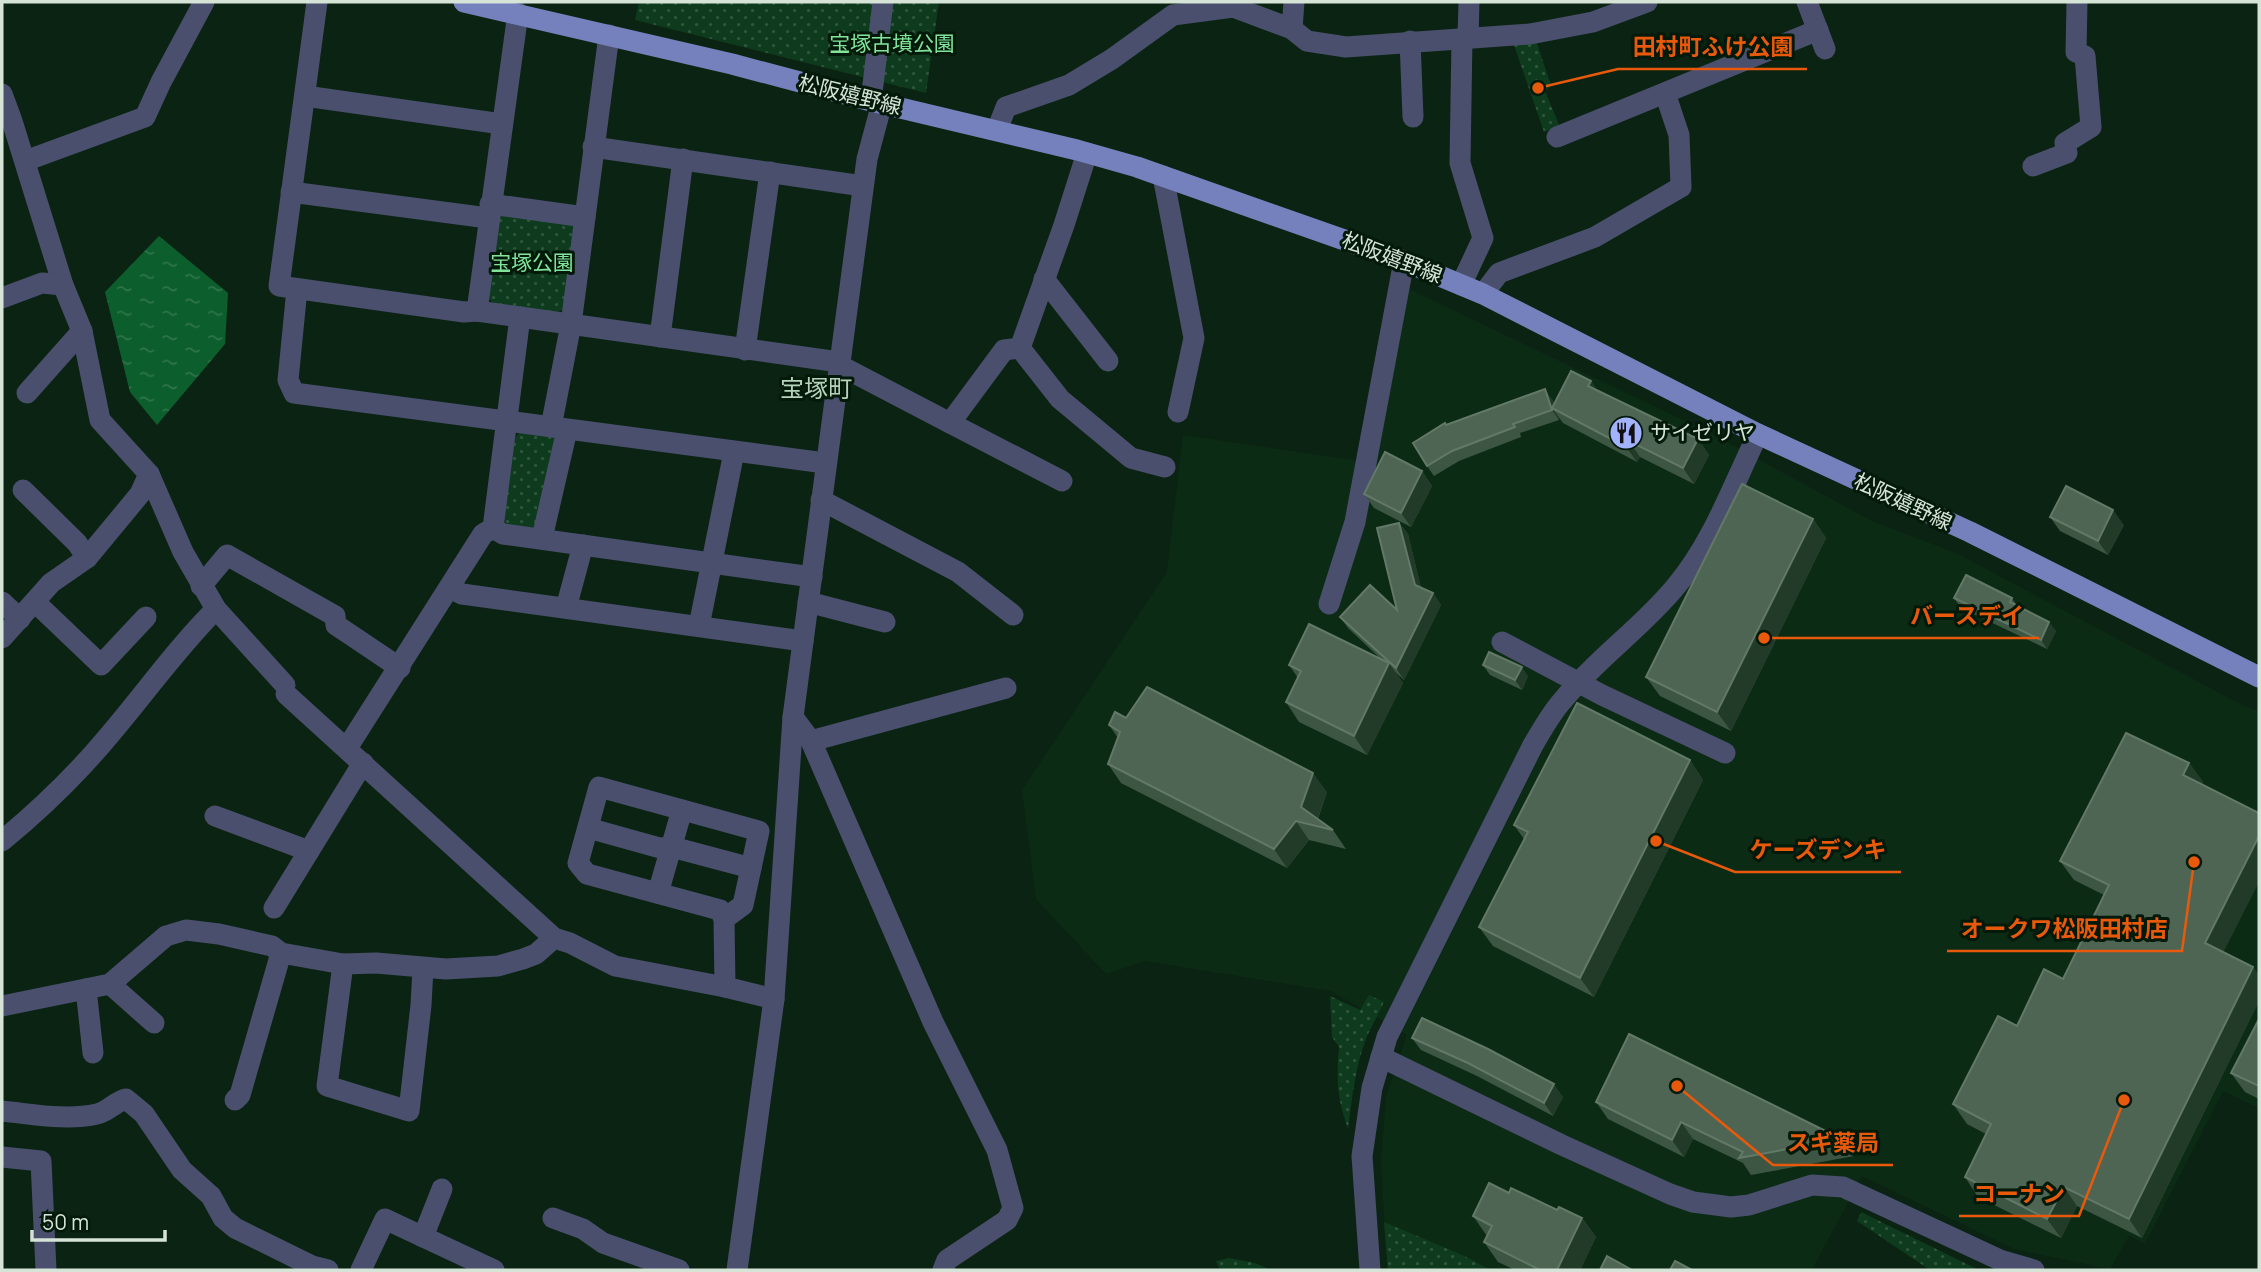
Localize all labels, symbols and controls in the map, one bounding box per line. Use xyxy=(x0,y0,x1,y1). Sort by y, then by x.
callout: 田村町ふけ公園 xyxy=(1618,25,1807,69)
park label: 宝塚古墳公園 xyxy=(829,29,955,57)
text: 田村町ふけ公園 xyxy=(1633,30,1794,62)
street label: 松阪嬉野線 xyxy=(796,68,905,120)
street label: 松阪嬉野線 xyxy=(1338,225,1446,289)
park label: 宝塚公園 xyxy=(490,248,574,276)
district label: 宝塚町 xyxy=(780,371,852,404)
restaurant icon: サイゼリヤ xyxy=(1607,414,1645,452)
place label: サイゼリヤ xyxy=(1650,418,1755,446)
street label: 松阪嬉野線 xyxy=(1850,466,1957,536)
callout: バースデイ xyxy=(1896,594,2039,638)
text: バースデイ xyxy=(1910,599,2024,631)
callout: ケーズデンキ xyxy=(1735,828,1901,872)
text: ケーズデンキ xyxy=(1750,833,1886,865)
callout: オークワ松阪田村店 xyxy=(1947,907,2182,951)
text: オークワ松阪田村店 xyxy=(1961,912,2168,944)
callout: スギ薬局 xyxy=(1773,1121,1893,1165)
text: スギ薬局 xyxy=(1787,1126,1879,1158)
callout: コーナン xyxy=(1959,1172,2079,1216)
text: コーナン xyxy=(1973,1177,2065,1209)
scale bar xyxy=(32,1198,164,1242)
text: 50 m xyxy=(42,1208,89,1236)

